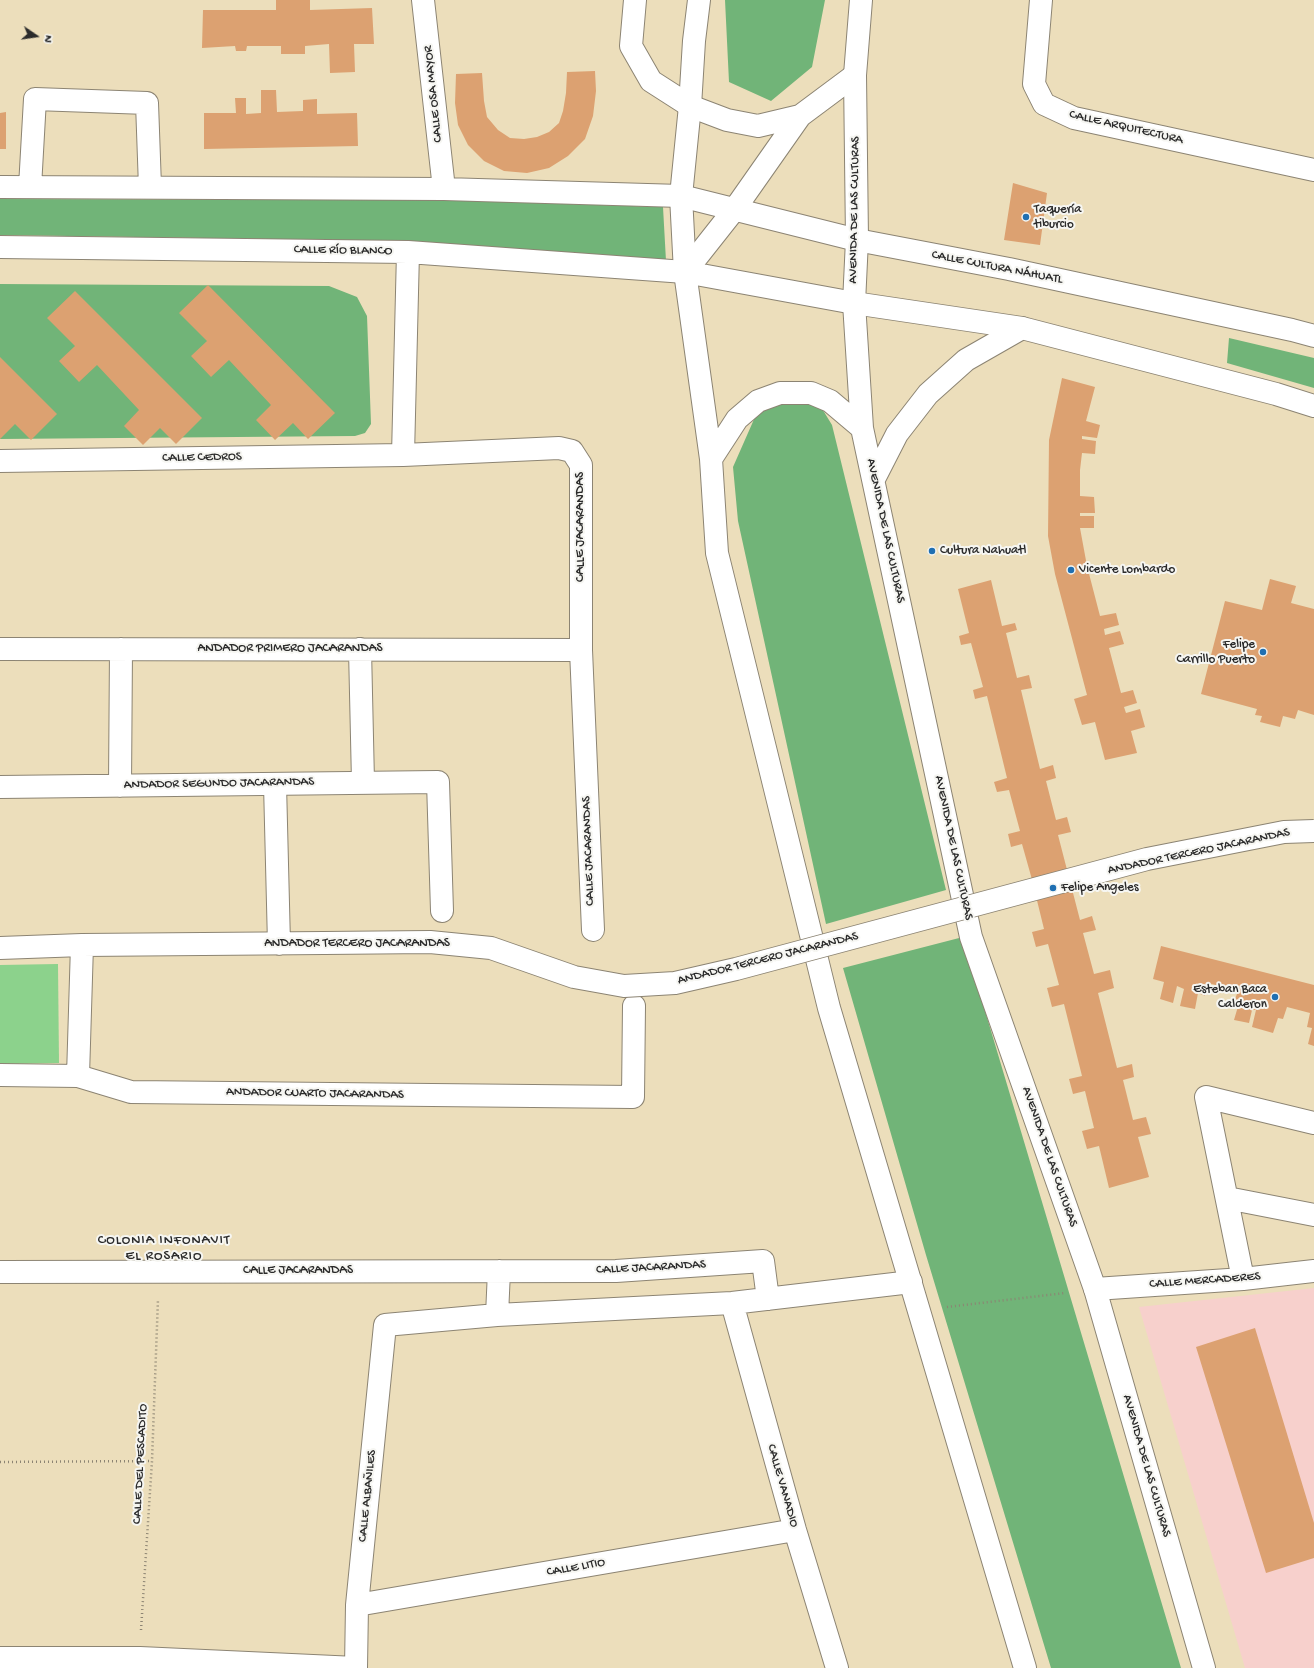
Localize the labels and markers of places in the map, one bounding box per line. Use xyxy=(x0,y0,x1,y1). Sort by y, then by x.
place label: Taquería tiburcio xyxy=(1034,202,1081,233)
marker: Taquería tiburcio xyxy=(1021,212,1031,222)
place label: Cultura Nahuatl xyxy=(940,543,1026,559)
marker: Cultura Nahuatl xyxy=(927,546,937,556)
place label: Vicente Lombardo xyxy=(1079,562,1175,578)
marker: Vicente Lombardo xyxy=(1066,565,1076,575)
place label: Felipe Carrillo Puerto xyxy=(1177,637,1255,668)
marker: Felipe Carrillo Puerto xyxy=(1258,647,1268,657)
place label: Felipe Angeles xyxy=(1061,880,1139,896)
marker: Felipe Angeles xyxy=(1048,883,1058,893)
place label: Esteban Baca Calderon xyxy=(1193,982,1267,1013)
marker: Esteban Baca Calderon xyxy=(1270,992,1280,1002)

